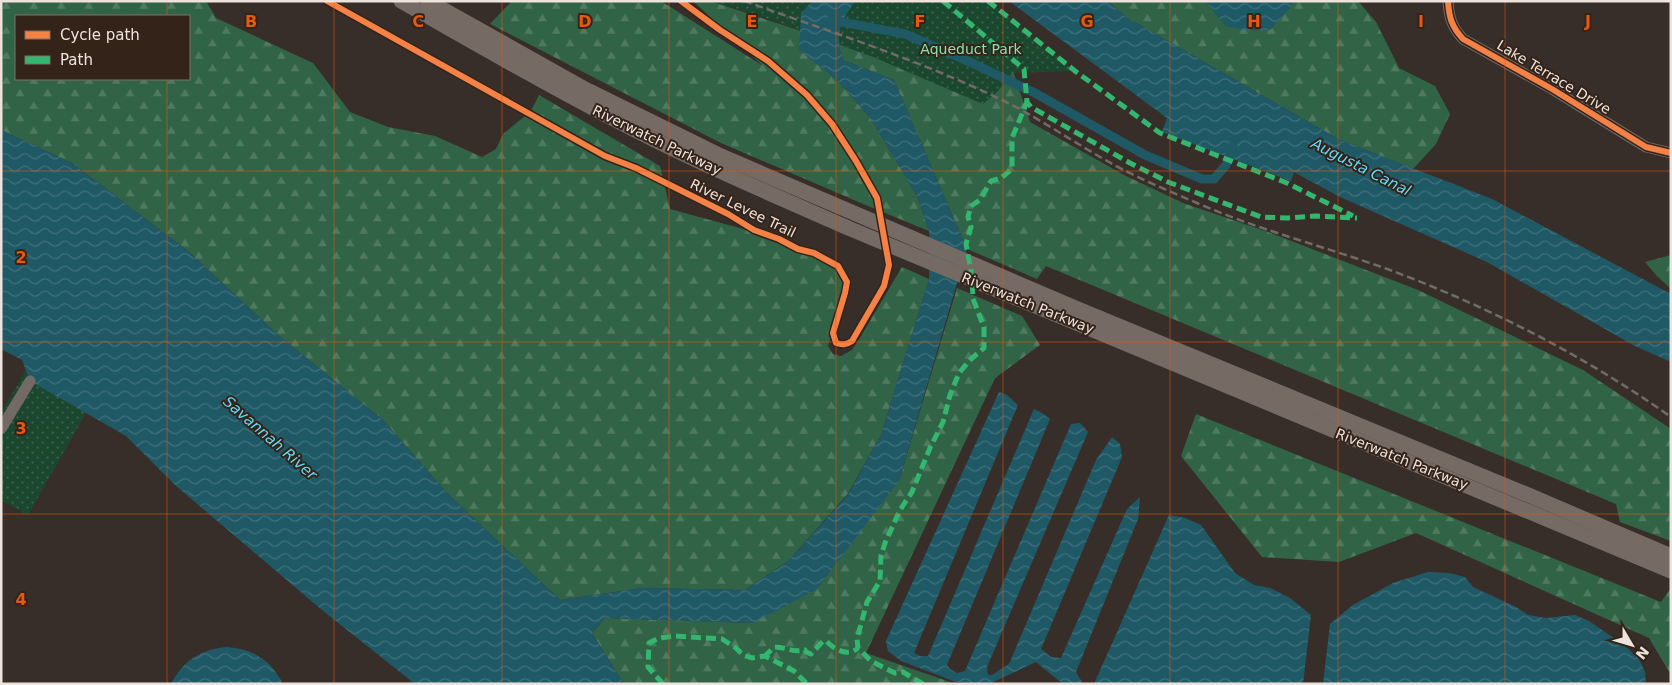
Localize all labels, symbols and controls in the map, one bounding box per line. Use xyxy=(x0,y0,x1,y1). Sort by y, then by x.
text: B xyxy=(245,12,257,31)
text: C xyxy=(412,12,424,31)
text: D xyxy=(578,12,592,31)
text: E xyxy=(747,12,757,31)
text: F xyxy=(915,12,925,31)
text: G xyxy=(1080,12,1094,31)
text: H xyxy=(1247,12,1261,31)
text: I xyxy=(1418,12,1424,31)
text: J xyxy=(1584,12,1591,31)
legend xyxy=(15,15,190,80)
text: Cycle path xyxy=(60,26,140,44)
street label: Lake Terrace Drive xyxy=(1494,37,1614,117)
park label: Aqueduct Park xyxy=(920,41,1023,57)
text: Path xyxy=(60,51,93,69)
street label: Riverwatch Parkway xyxy=(590,102,724,178)
water label: Augusta Canal xyxy=(1307,134,1414,200)
street label: River Levee Trail xyxy=(688,176,798,240)
text: 2 xyxy=(15,248,27,267)
street label: Riverwatch Parkway xyxy=(959,269,1097,337)
water label: Savannah River xyxy=(220,392,321,484)
text: 3 xyxy=(15,419,27,438)
street label: Riverwatch Parkway xyxy=(1333,425,1471,493)
text: 4 xyxy=(15,590,27,609)
north arrow xyxy=(1607,620,1657,670)
text: N xyxy=(1632,643,1652,663)

